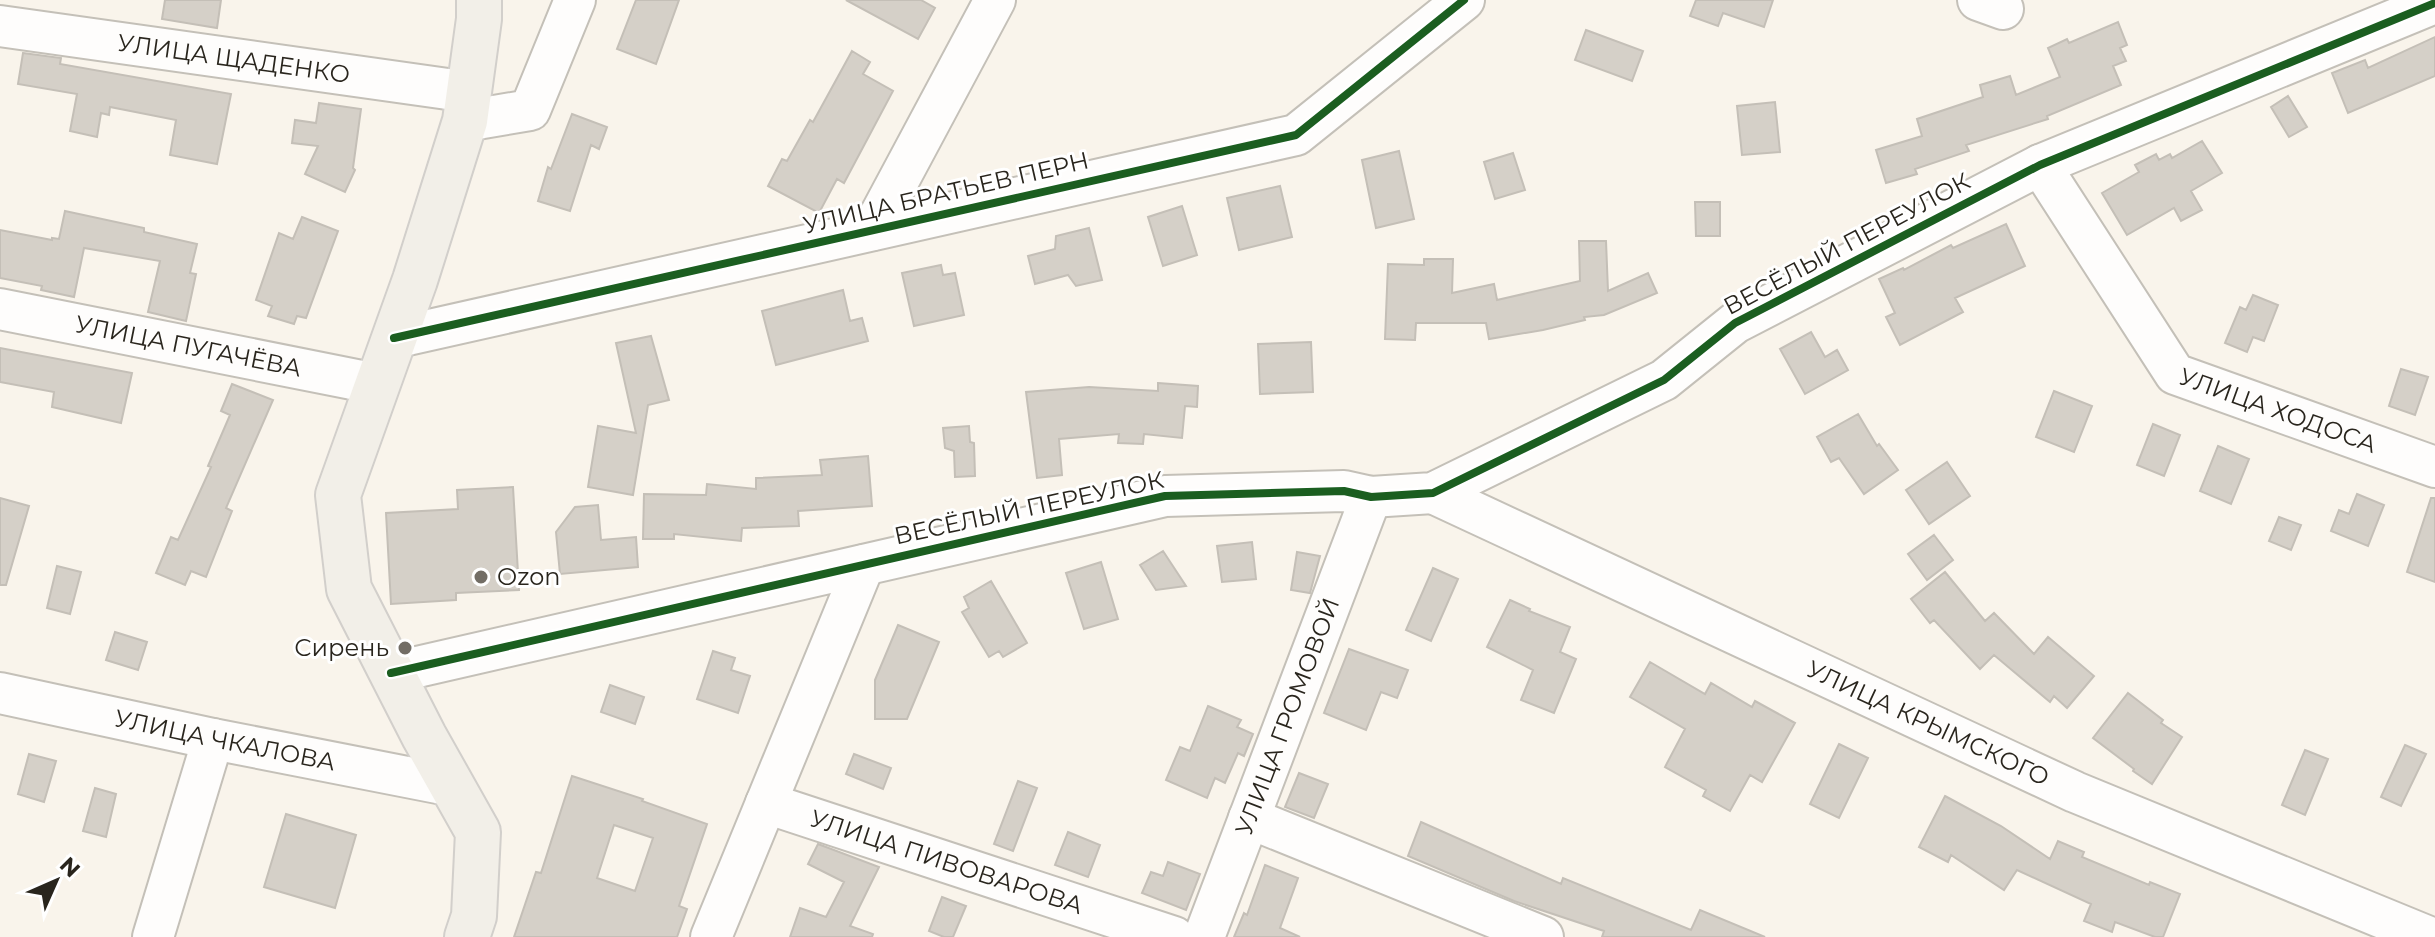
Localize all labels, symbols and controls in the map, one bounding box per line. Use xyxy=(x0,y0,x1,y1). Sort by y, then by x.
street label: УЛИЦА ЩАДЕНКО xyxy=(116,28,352,89)
street label: УЛИЦА БРАТЬЕВ ПЕРН xyxy=(800,146,1091,239)
street label: ВЕСЁЛЫЙ ПЕРЕУЛОК xyxy=(1719,166,1975,321)
street label: УЛИЦА ПУГАЧЁВА xyxy=(73,309,304,383)
street label: УЛИЦА ХОДОСА xyxy=(2175,362,2381,459)
street label: ВЕСЁЛЫЙ ПЕРЕУЛОК xyxy=(891,465,1167,550)
place label: Ozon xyxy=(497,562,560,591)
marker: Ozon xyxy=(472,568,490,586)
street label: УЛИЦА ГРОМОВОЙ xyxy=(1229,594,1345,839)
place label: Сирень xyxy=(294,633,389,662)
marker: Сирень xyxy=(396,639,414,657)
street label: УЛИЦА КРЫМСКОГО xyxy=(1802,654,2054,792)
street label: УЛИЦА ЧКАЛОВА xyxy=(112,703,338,777)
street label: УЛИЦА ПИВОВАРОВА xyxy=(807,804,1087,920)
north arrow xyxy=(16,841,96,921)
text: N xyxy=(54,851,86,883)

